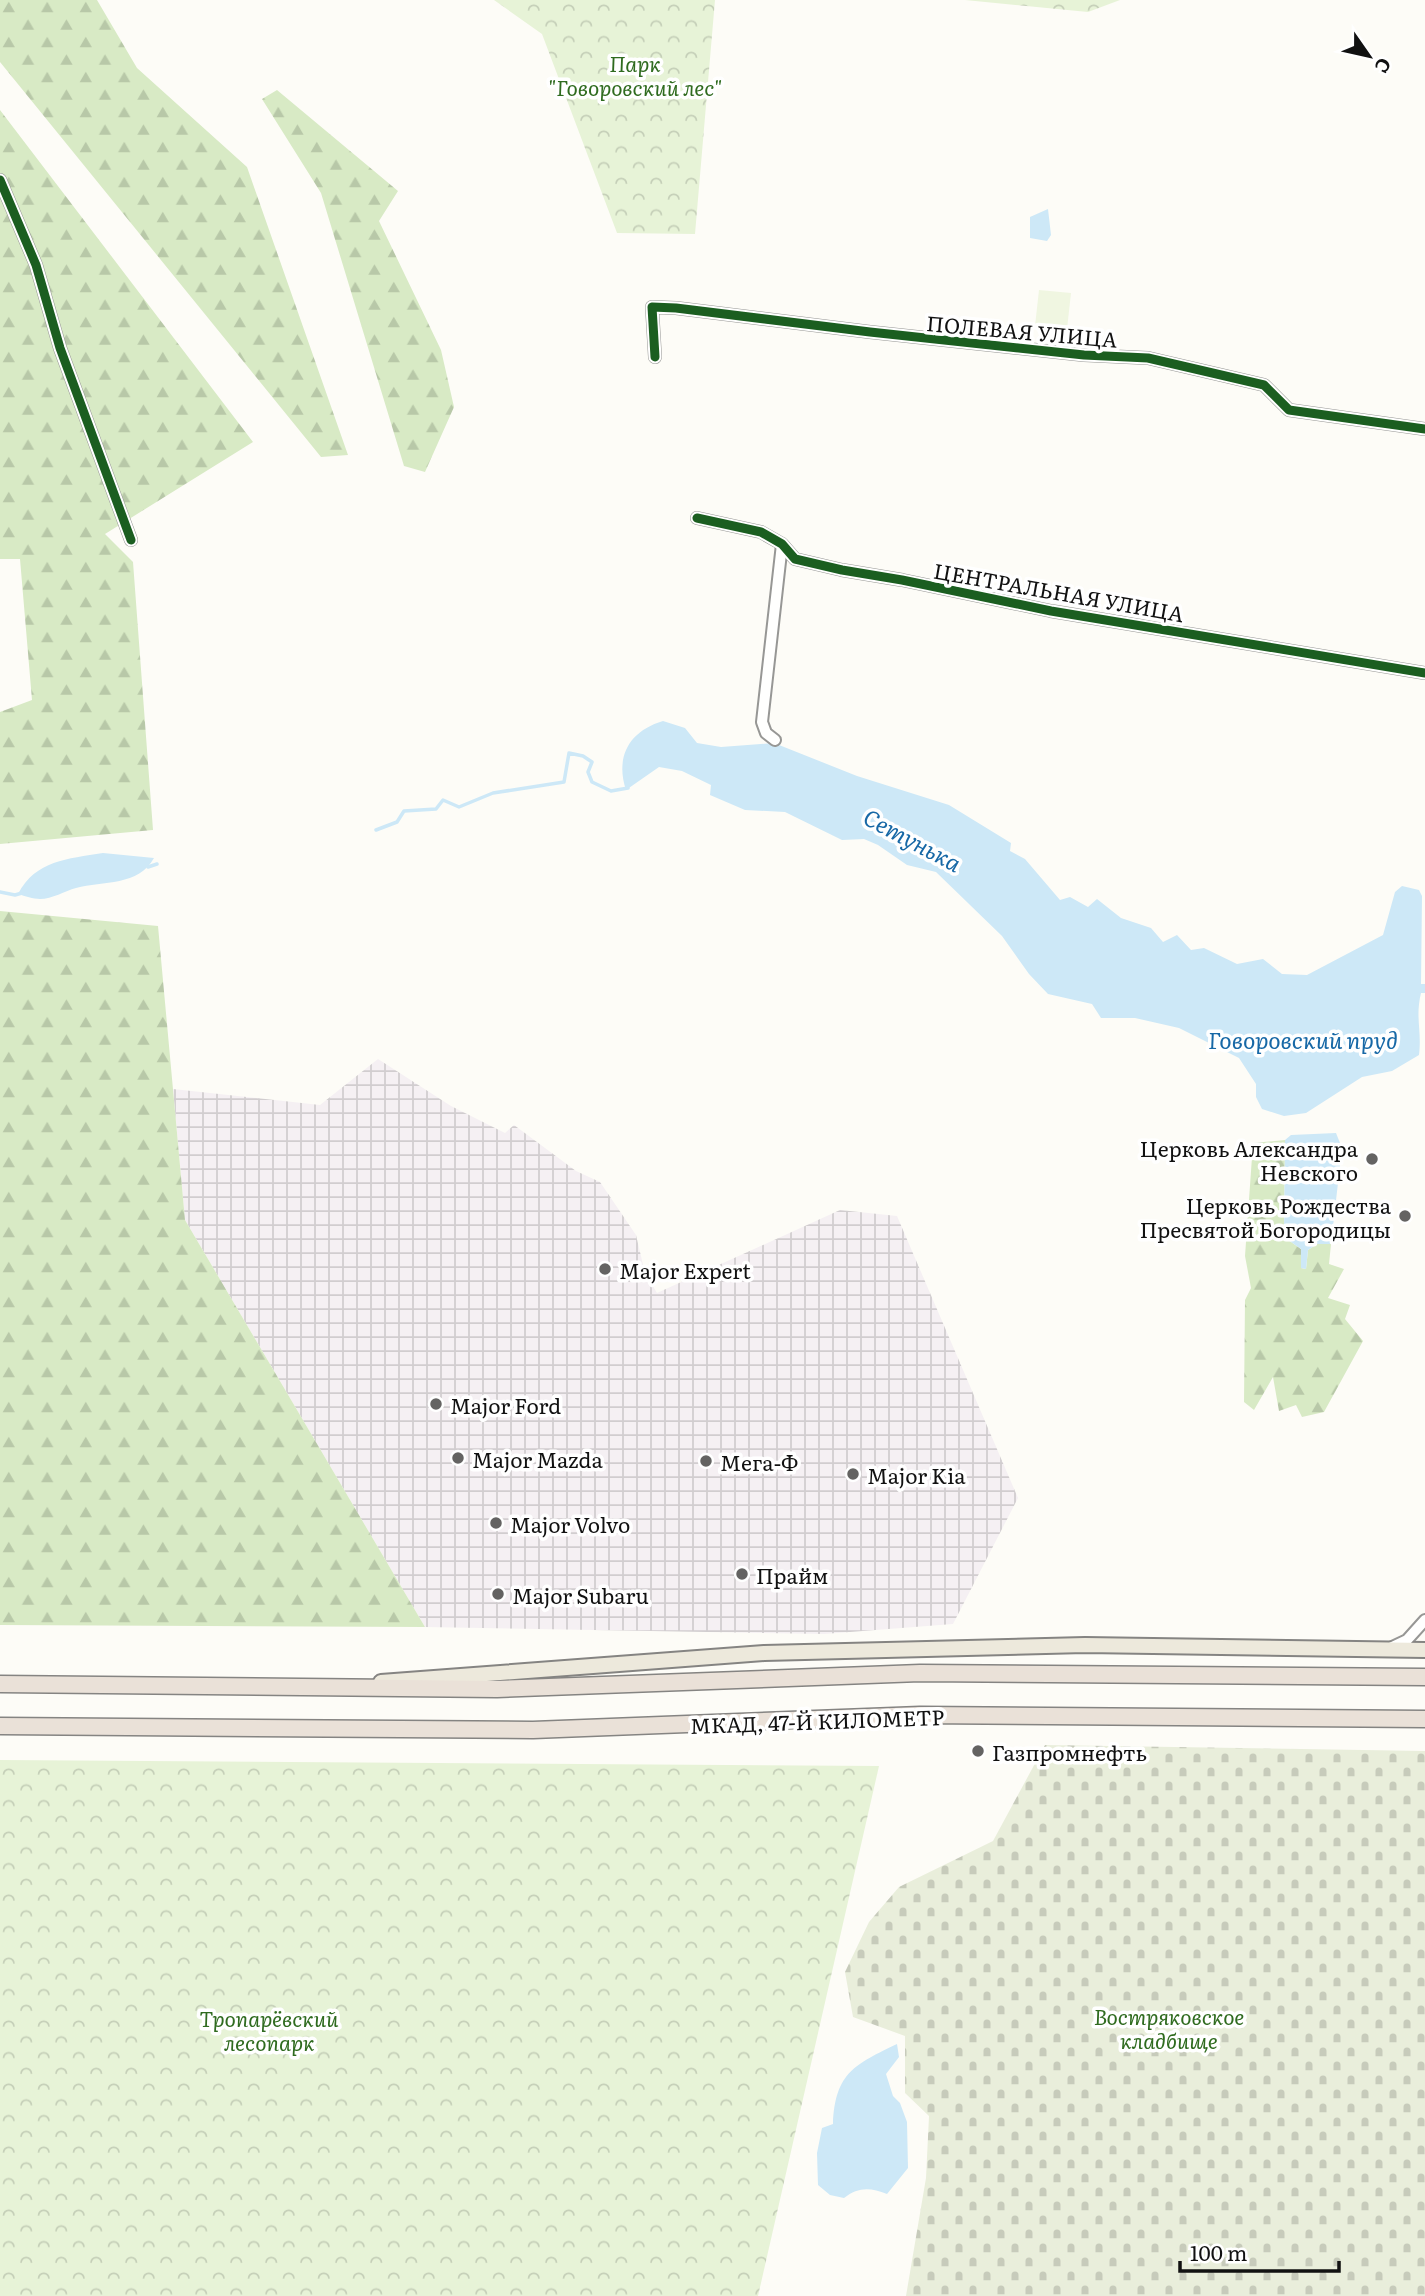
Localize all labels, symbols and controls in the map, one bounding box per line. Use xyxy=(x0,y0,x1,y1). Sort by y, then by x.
north arrow xyxy=(1334,21,1404,91)
park label: Парк "Говоровский лес" xyxy=(548,47,722,102)
text: С xyxy=(1369,53,1399,79)
street label: ПОЛЕВАЯ УЛИЦА xyxy=(925,306,1119,354)
street label: ЦЕНТРАЛЬНАЯ УЛИЦА xyxy=(931,554,1187,628)
water label: Сетунька xyxy=(858,799,968,879)
water label: Говоровский пруд xyxy=(1208,1022,1398,1056)
place label: Церковь Александра Невского xyxy=(1140,1132,1359,1187)
marker: Церковь Александра Невского xyxy=(1364,1151,1380,1167)
place label: Церковь Рождества Пресвятой Богородицы xyxy=(1140,1189,1392,1244)
marker: Церковь Рождества Пресвятой Богородицы xyxy=(1397,1208,1413,1224)
place label: Major Expert xyxy=(619,1254,751,1285)
marker: Major Expert xyxy=(597,1261,613,1277)
place label: Major Ford xyxy=(450,1389,561,1420)
marker: Major Ford xyxy=(428,1396,444,1412)
place label: Major Mazda xyxy=(472,1443,603,1474)
place label: Мега-Ф xyxy=(720,1446,798,1477)
marker: Major Mazda xyxy=(450,1450,466,1466)
marker: Мега-Ф xyxy=(698,1453,714,1469)
place label: Major Kia xyxy=(867,1459,966,1490)
marker: Major Kia xyxy=(845,1466,861,1482)
place label: Major Volvo xyxy=(510,1508,630,1539)
marker: Major Volvo xyxy=(488,1515,504,1531)
place label: Прайм xyxy=(756,1559,828,1590)
marker: Прайм xyxy=(734,1566,750,1582)
place label: Major Subaru xyxy=(512,1579,649,1610)
marker: Major Subaru xyxy=(490,1586,506,1602)
street label: МКАД, 47-Й КИЛОМЕТР xyxy=(689,1700,945,1740)
place label: Газпромнефть xyxy=(992,1736,1147,1767)
marker: Газпромнефть xyxy=(970,1743,986,1759)
park label: Востряковское кладбище xyxy=(1094,2000,1244,2055)
park label: Тропарёвский лесопарк xyxy=(200,2002,339,2057)
scale bar xyxy=(1180,2230,1339,2274)
text: 100 m xyxy=(1190,2236,1247,2267)

